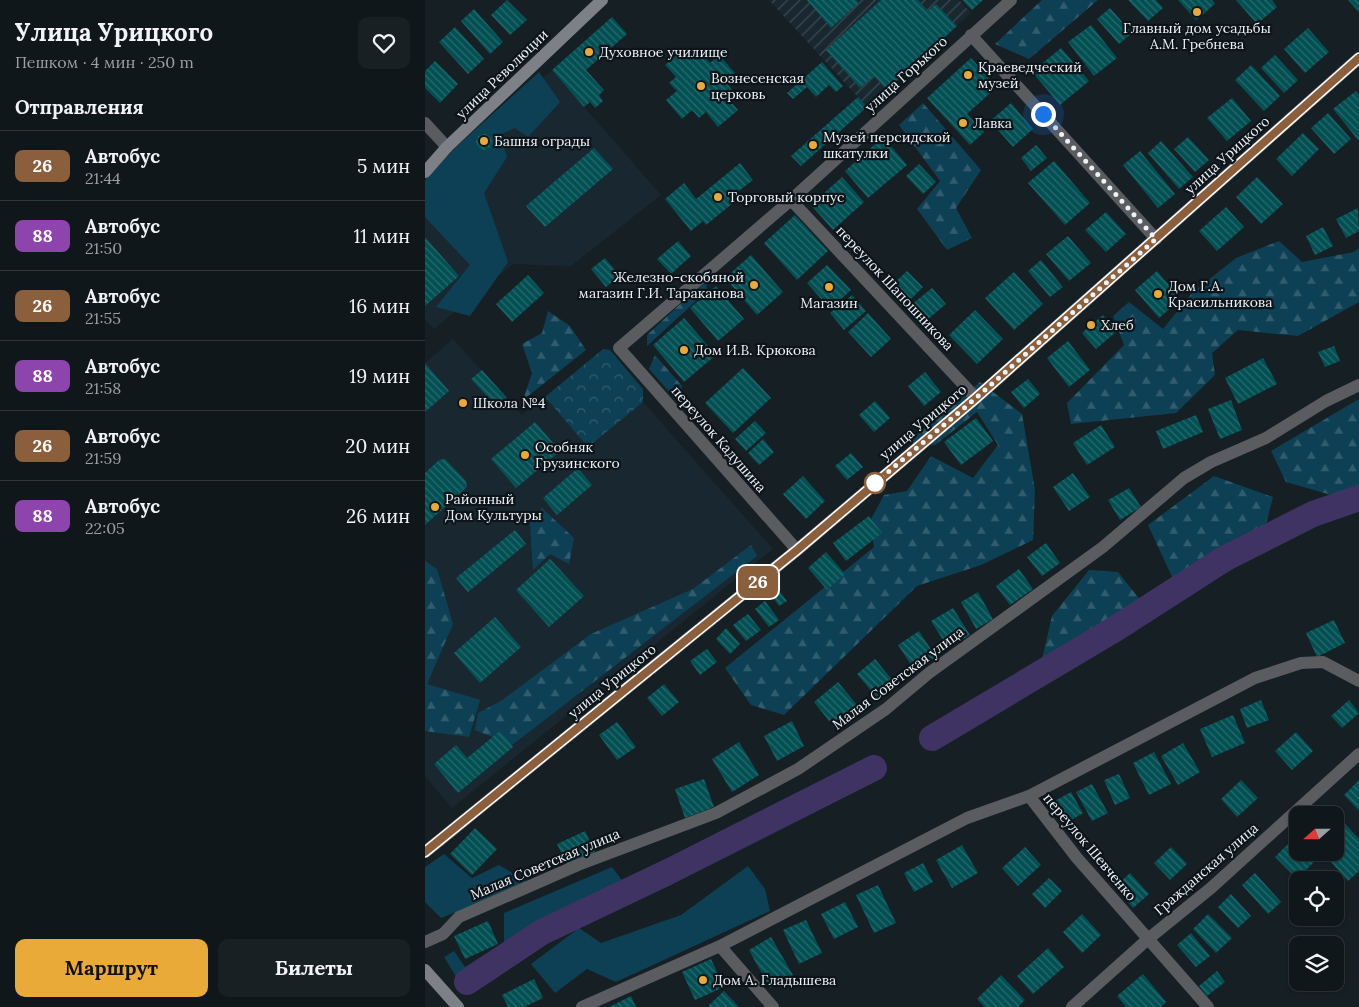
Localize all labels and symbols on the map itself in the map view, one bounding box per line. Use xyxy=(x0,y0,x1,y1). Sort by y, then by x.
marker: Главный дом усадьбы А.М. Гребнева xyxy=(1191,6,1203,18)
place label: Главный дом усадьбы А.М. Гребнева xyxy=(1123,19,1271,53)
street label: улица Революции xyxy=(452,25,552,123)
street label: улица Горького xyxy=(861,32,951,116)
place label: Духовное училище xyxy=(599,43,728,61)
marker: Духовное училище xyxy=(583,46,595,58)
place label: Краеведческий музей xyxy=(978,58,1082,92)
place label: Вознесенская церковь xyxy=(711,69,804,103)
marker: Краеведческий музей xyxy=(962,69,974,81)
marker: Вознесенская церковь xyxy=(695,80,707,92)
your location xyxy=(1031,102,1056,127)
street label: улица Урицкого xyxy=(1181,112,1273,198)
place label: Лавка xyxy=(973,114,1012,132)
marker: Лавка xyxy=(957,117,969,129)
place label: Музей персидской шкатулки xyxy=(823,128,951,162)
place label: Башня ограды xyxy=(494,132,590,150)
marker: Башня ограды xyxy=(478,135,490,147)
marker: Музей персидской шкатулки xyxy=(807,139,819,151)
place label: Торговый корпус xyxy=(728,188,844,206)
marker: Торговый корпус xyxy=(712,191,724,203)
street label: переулок Шапошникова xyxy=(832,222,958,354)
place label: Железно-скобяной магазин Г.И. Тараканова xyxy=(579,268,744,302)
place label: Дом Г.А. Красильникова xyxy=(1168,277,1272,311)
marker: Железно-скобяной магазин Г.И. Тараканова xyxy=(748,279,760,291)
marker: Магазин xyxy=(823,281,835,293)
marker: Дом Г.А. Красильникова xyxy=(1152,288,1164,300)
place label: Магазин xyxy=(800,294,858,312)
place label: Хлеб xyxy=(1101,316,1134,334)
marker: Хлеб xyxy=(1085,319,1097,331)
place label: Дом И.В. Крюкова xyxy=(694,341,816,359)
marker: Дом И.В. Крюкова xyxy=(678,344,690,356)
street label: улица Урицкого xyxy=(876,380,970,464)
street label: переулок Кадушина xyxy=(668,382,770,496)
place label: Школа №4 xyxy=(473,394,546,412)
marker: Школа №4 xyxy=(457,397,469,409)
place label: Особняк Грузинского xyxy=(535,438,620,472)
marker: Особняк Грузинского xyxy=(519,449,531,461)
unlabelled marker xyxy=(864,472,886,494)
place label: Районный Дом Культуры xyxy=(445,490,542,524)
marker: Районный Дом Культуры xyxy=(429,501,441,513)
line badge: 26 xyxy=(735,566,781,598)
street label: Малая Советская улица xyxy=(829,623,967,733)
street label: улица Урицкого xyxy=(564,640,660,722)
street label: переулок Шевченко xyxy=(1040,789,1140,905)
north arrow xyxy=(1289,806,1344,861)
street label: Гражданская улица xyxy=(1150,819,1262,919)
street label: Малая Советская улица xyxy=(468,824,622,904)
place label: Дом А. Гладышева xyxy=(713,971,836,989)
marker: Дом А. Гладышева xyxy=(697,974,709,986)

